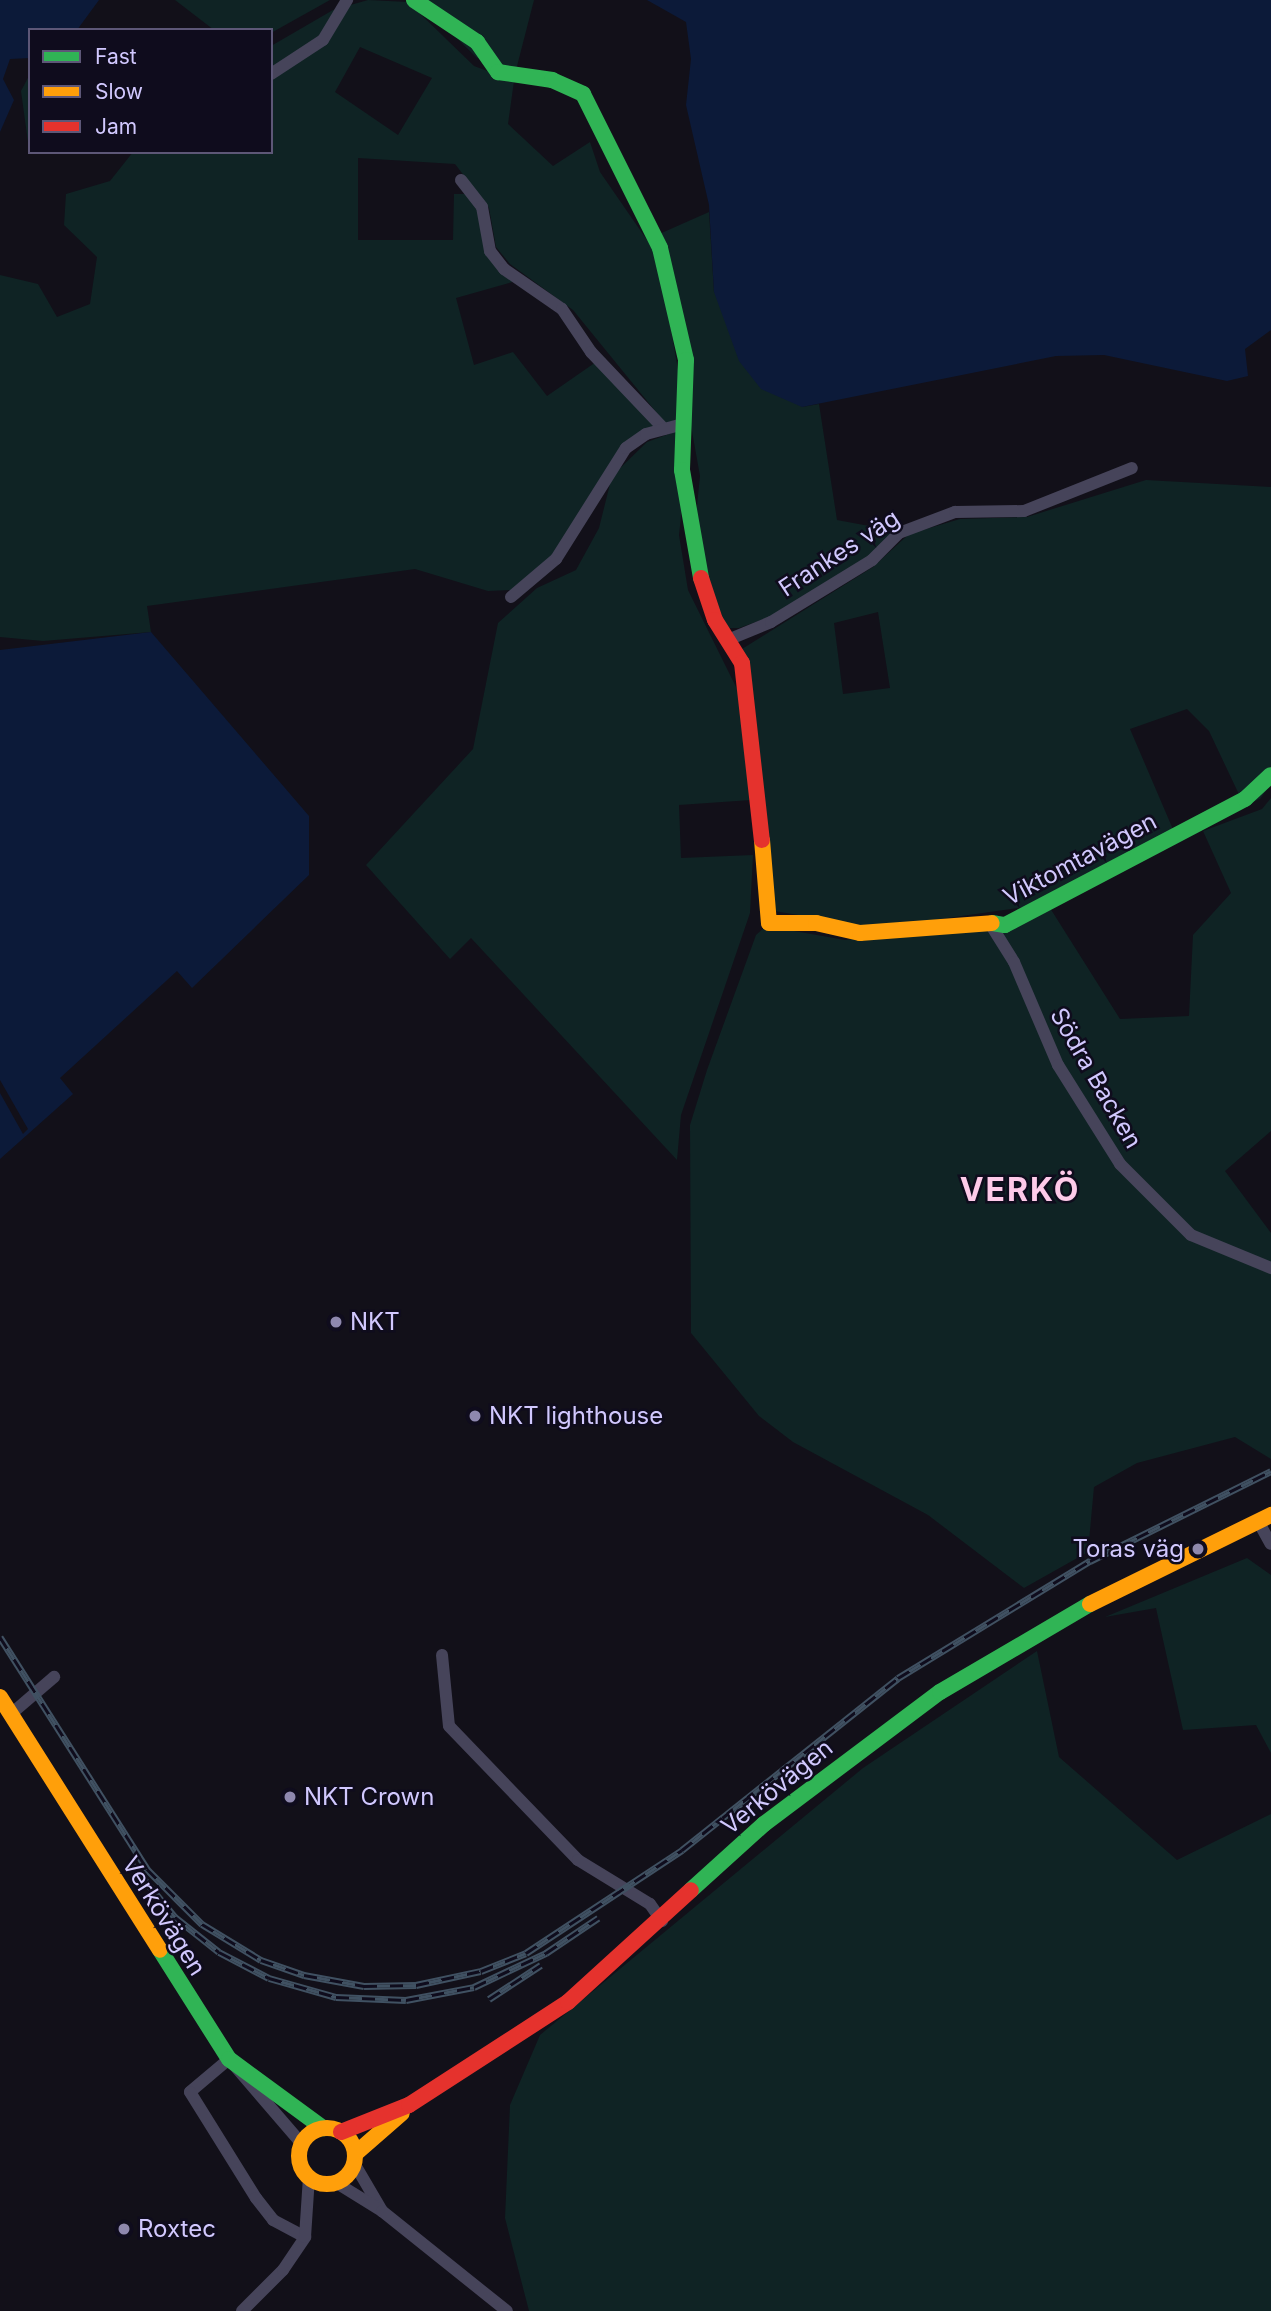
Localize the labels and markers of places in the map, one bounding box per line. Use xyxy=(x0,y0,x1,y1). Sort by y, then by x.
place label: NKT xyxy=(350,1308,400,1336)
marker: NKT xyxy=(328,1314,344,1330)
place label: NKT lighthouse xyxy=(489,1402,663,1430)
marker: NKT lighthouse xyxy=(467,1408,483,1424)
place label: Toras väg xyxy=(1072,1535,1184,1563)
marker: Toras väg xyxy=(1190,1541,1206,1557)
place label: NKT Crown xyxy=(304,1783,434,1811)
marker: NKT Crown xyxy=(282,1789,298,1805)
place label: Roxtec xyxy=(138,2215,216,2243)
marker: Roxtec xyxy=(116,2221,132,2237)

